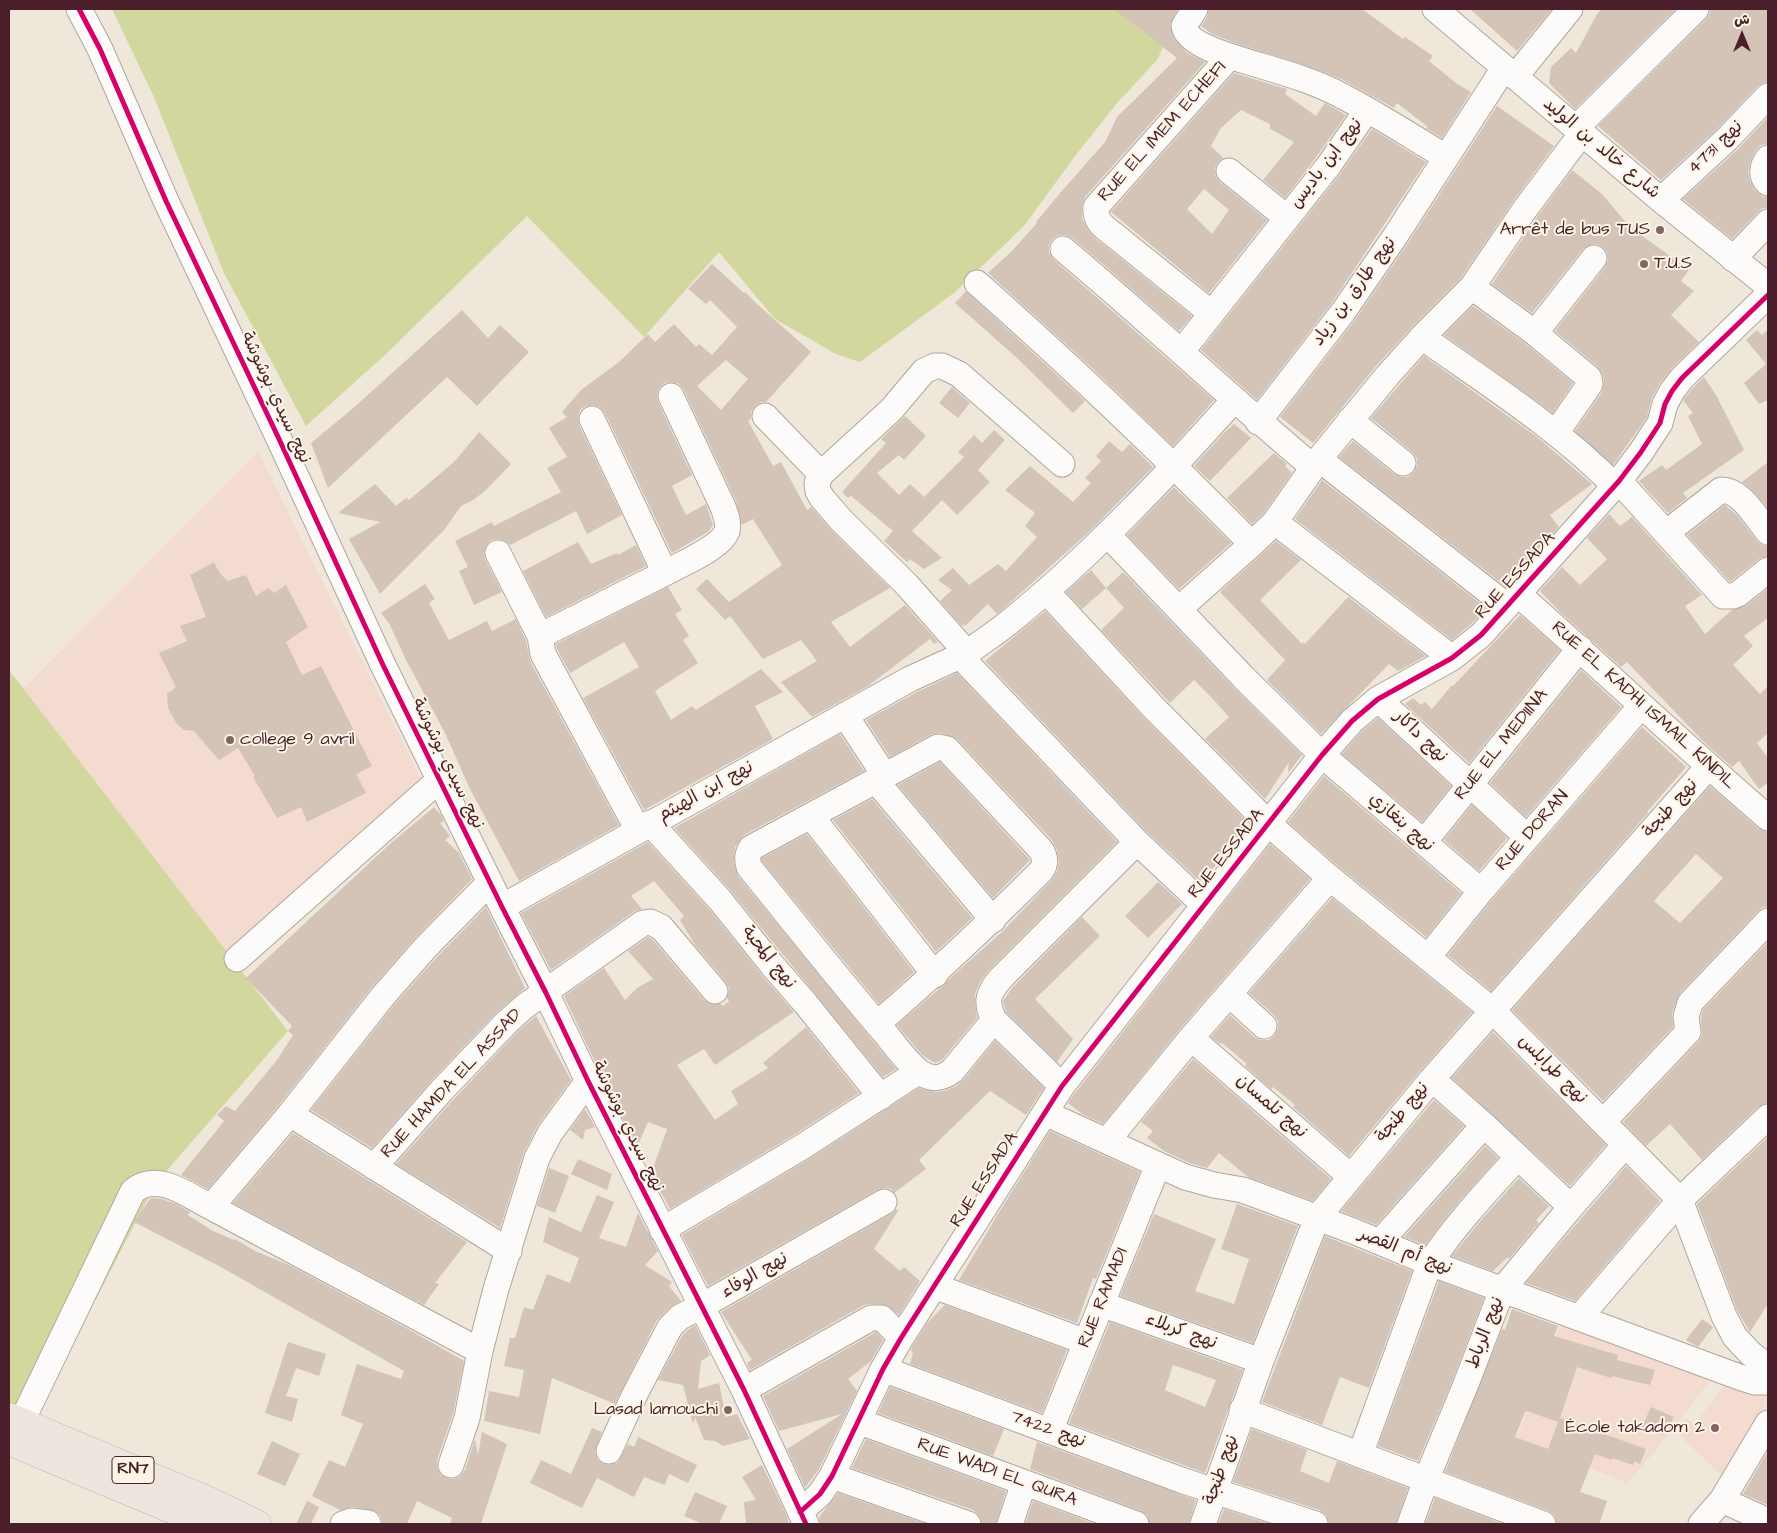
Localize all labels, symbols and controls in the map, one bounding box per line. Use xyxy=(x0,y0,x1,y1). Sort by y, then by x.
north arrow xyxy=(1717,10,1767,60)
text: ش xyxy=(1734,10,1750,30)
street label: RUE EL IMEM ECHEFI xyxy=(1094,57,1232,207)
street label: شارع خالد بن الوليد xyxy=(1538,94,1664,204)
street label: نهج ابن باديس xyxy=(1286,115,1368,213)
street label: نهج 4731 xyxy=(1684,116,1748,180)
place label: Arrêt de bus TUS xyxy=(1500,219,1650,241)
marker: Arrêt de bus TUS xyxy=(1654,224,1666,236)
street label: نهج طارق بن زياد xyxy=(1308,233,1402,351)
place label: T.U.S xyxy=(1654,253,1692,275)
marker: T.U.S xyxy=(1638,258,1650,270)
street label: نهج سيدي بوشوشة xyxy=(235,329,315,467)
street label: RUE ESSADA xyxy=(1471,528,1561,624)
street label: RUE EL KADHI ISMAIL KINDIL xyxy=(1546,617,1740,795)
street label: RUE EL MEDIINA xyxy=(1451,685,1553,805)
street label: نهج سيدي بوشوشة xyxy=(406,695,488,833)
street label: نهج داكار xyxy=(1389,706,1451,768)
place label: college 9 avril xyxy=(240,729,355,751)
marker: college 9 avril xyxy=(224,734,236,746)
street label: نهج ابن الهيثم xyxy=(654,757,758,827)
street label: نهج طنجة xyxy=(1639,775,1703,843)
street label: RUE DORAN xyxy=(1492,786,1574,876)
street label: نهج بنغازي xyxy=(1364,789,1438,857)
street label: RUE ESSADA xyxy=(1184,805,1270,903)
street label: نهج المحبة xyxy=(736,922,800,994)
street label: RUE HAMDA EL ASSAD xyxy=(377,1005,527,1163)
street label: نهج طرابلس xyxy=(1513,1031,1591,1109)
street label: نهج سيدي بوشوشة xyxy=(586,1058,668,1196)
street label: نهج تلمسان xyxy=(1231,1070,1311,1144)
street label: نهج طنجة xyxy=(1372,1078,1434,1148)
street label: RUE ESSADA xyxy=(946,1128,1024,1232)
street label: نهج أم القصر xyxy=(1355,1223,1455,1281)
street label: RUE RAMADI xyxy=(1074,1245,1134,1351)
street label: نهج الوفاء xyxy=(718,1248,792,1304)
street label: نهج الرباط xyxy=(1463,1294,1509,1372)
street label: نهج كربلاء xyxy=(1142,1309,1220,1355)
place label: Lasad lamouchi xyxy=(593,1399,718,1421)
marker: Lasad lamouchi xyxy=(722,1404,734,1416)
street label: نهج 7422 xyxy=(1008,1407,1088,1453)
place label: École takadom 2 xyxy=(1566,1417,1705,1439)
marker: École takadom 2 xyxy=(1709,1422,1721,1434)
street label: نهج طنجة xyxy=(1200,1432,1244,1508)
street label: RUE WADI EL QURA xyxy=(914,1434,1080,1512)
road number: RN7 xyxy=(112,1456,154,1484)

